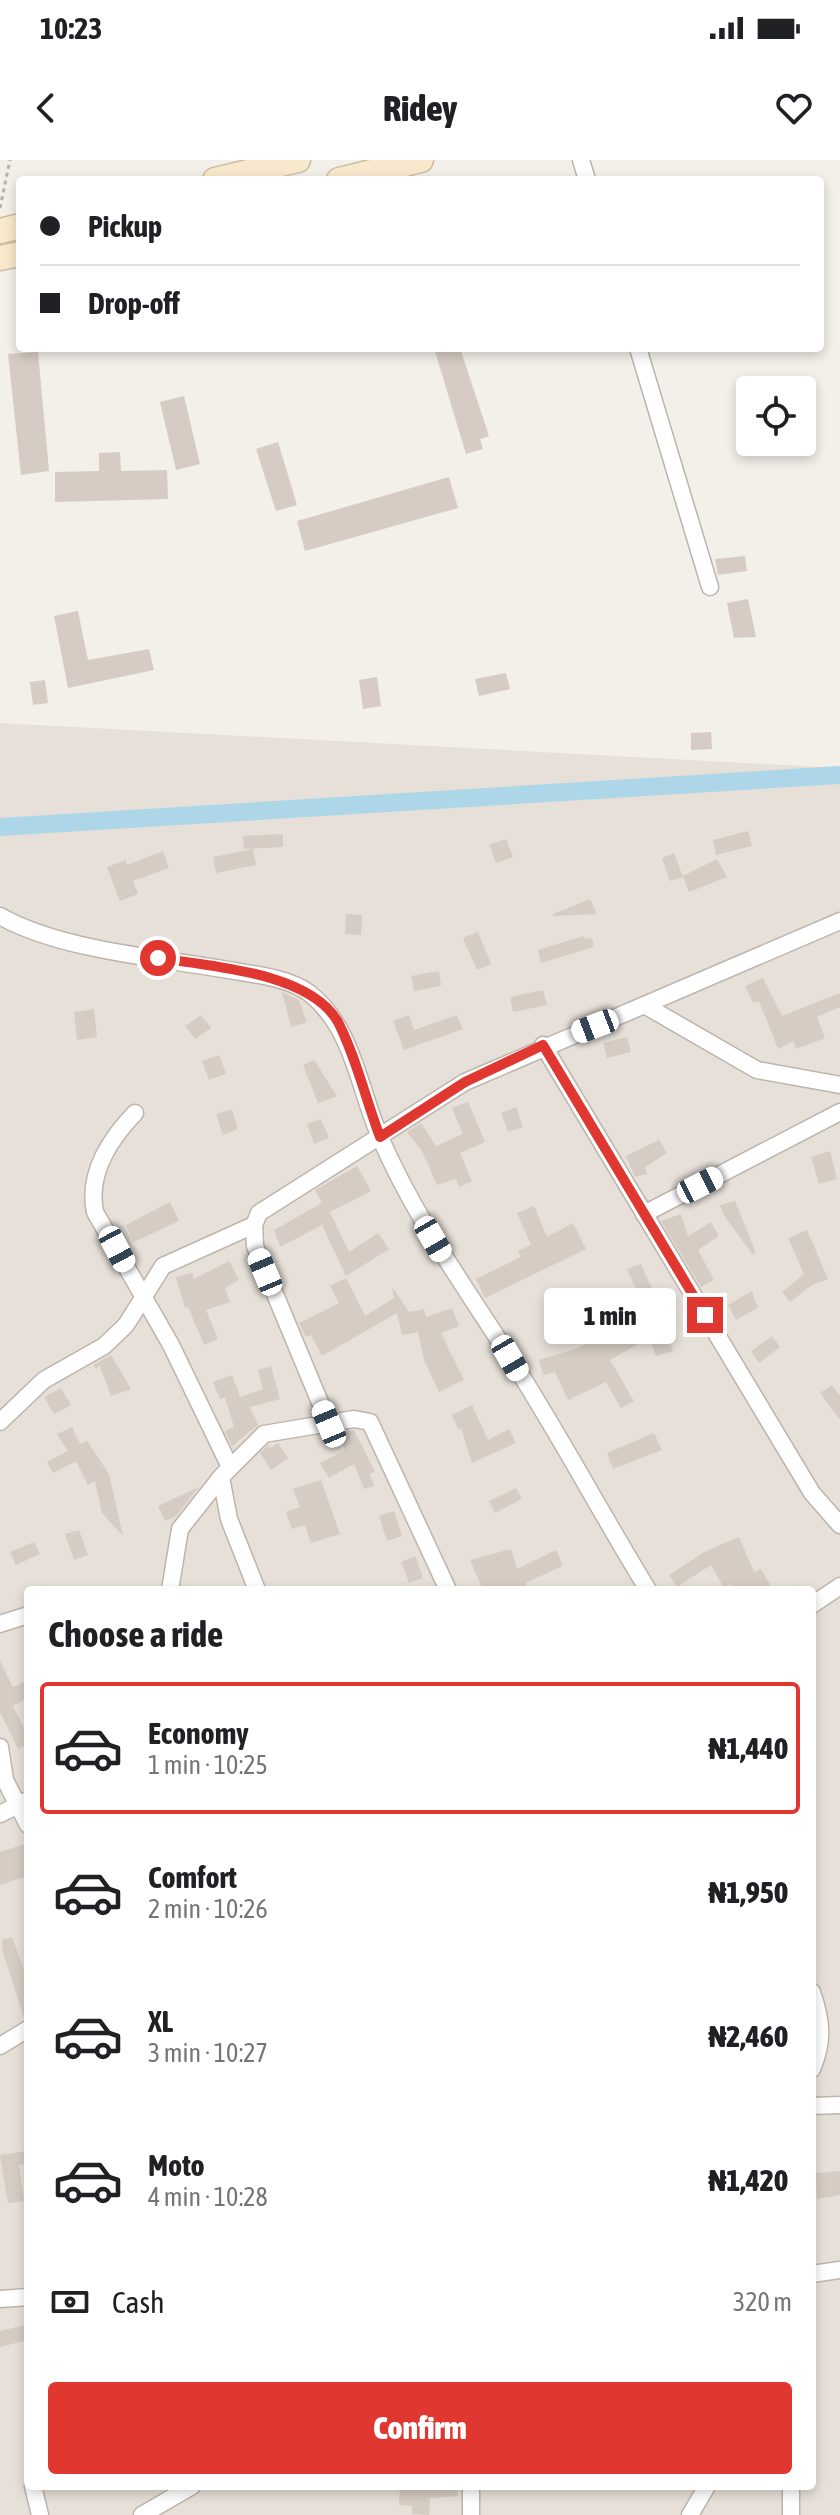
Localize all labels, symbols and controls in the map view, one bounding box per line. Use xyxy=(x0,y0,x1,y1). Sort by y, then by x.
text: 10:23 xyxy=(40,11,102,45)
icon: back xyxy=(24,86,68,130)
icon: heart xyxy=(772,86,816,130)
text: Ridey xyxy=(383,87,457,129)
text: Pickup xyxy=(88,209,162,243)
text: Drop-off xyxy=(88,286,180,320)
map controls xyxy=(736,376,816,456)
button: locate xyxy=(736,376,816,456)
route start xyxy=(140,940,176,976)
car xyxy=(568,1006,622,1046)
car xyxy=(673,1163,727,1207)
car xyxy=(411,1212,455,1266)
car xyxy=(95,1222,139,1276)
car xyxy=(245,1245,285,1299)
callout: 1 min xyxy=(545,1287,677,1343)
route end xyxy=(687,1297,723,1333)
text: 1 min xyxy=(583,1301,637,1331)
car xyxy=(488,1331,532,1385)
car xyxy=(309,1397,349,1451)
text: Choose a ride xyxy=(48,1613,223,1655)
icon: car xyxy=(52,1712,124,1784)
text: Economy xyxy=(148,1716,249,1750)
text: ₦1,440 xyxy=(709,1731,788,1765)
text: 1 min · 10:25 xyxy=(148,1750,268,1780)
icon: car xyxy=(52,1856,124,1928)
text: Comfort xyxy=(148,1860,237,1894)
text: ₦1,950 xyxy=(709,1875,788,1909)
text: 2 min · 10:26 xyxy=(148,1894,268,1924)
icon: car xyxy=(52,2000,124,2072)
text: XL xyxy=(148,2004,173,2038)
text: ₦2,460 xyxy=(709,2019,788,2053)
text: 3 min · 10:27 xyxy=(148,2038,268,2068)
icon: car xyxy=(52,2144,124,2216)
text: Moto xyxy=(148,2148,205,2182)
text: ₦1,420 xyxy=(709,2163,788,2197)
text: 4 min · 10:28 xyxy=(148,2182,268,2212)
icon: cash xyxy=(48,2280,92,2324)
text: Cash xyxy=(112,2285,165,2319)
text: 320 m xyxy=(733,2287,792,2317)
button: Confirm xyxy=(48,2382,792,2474)

